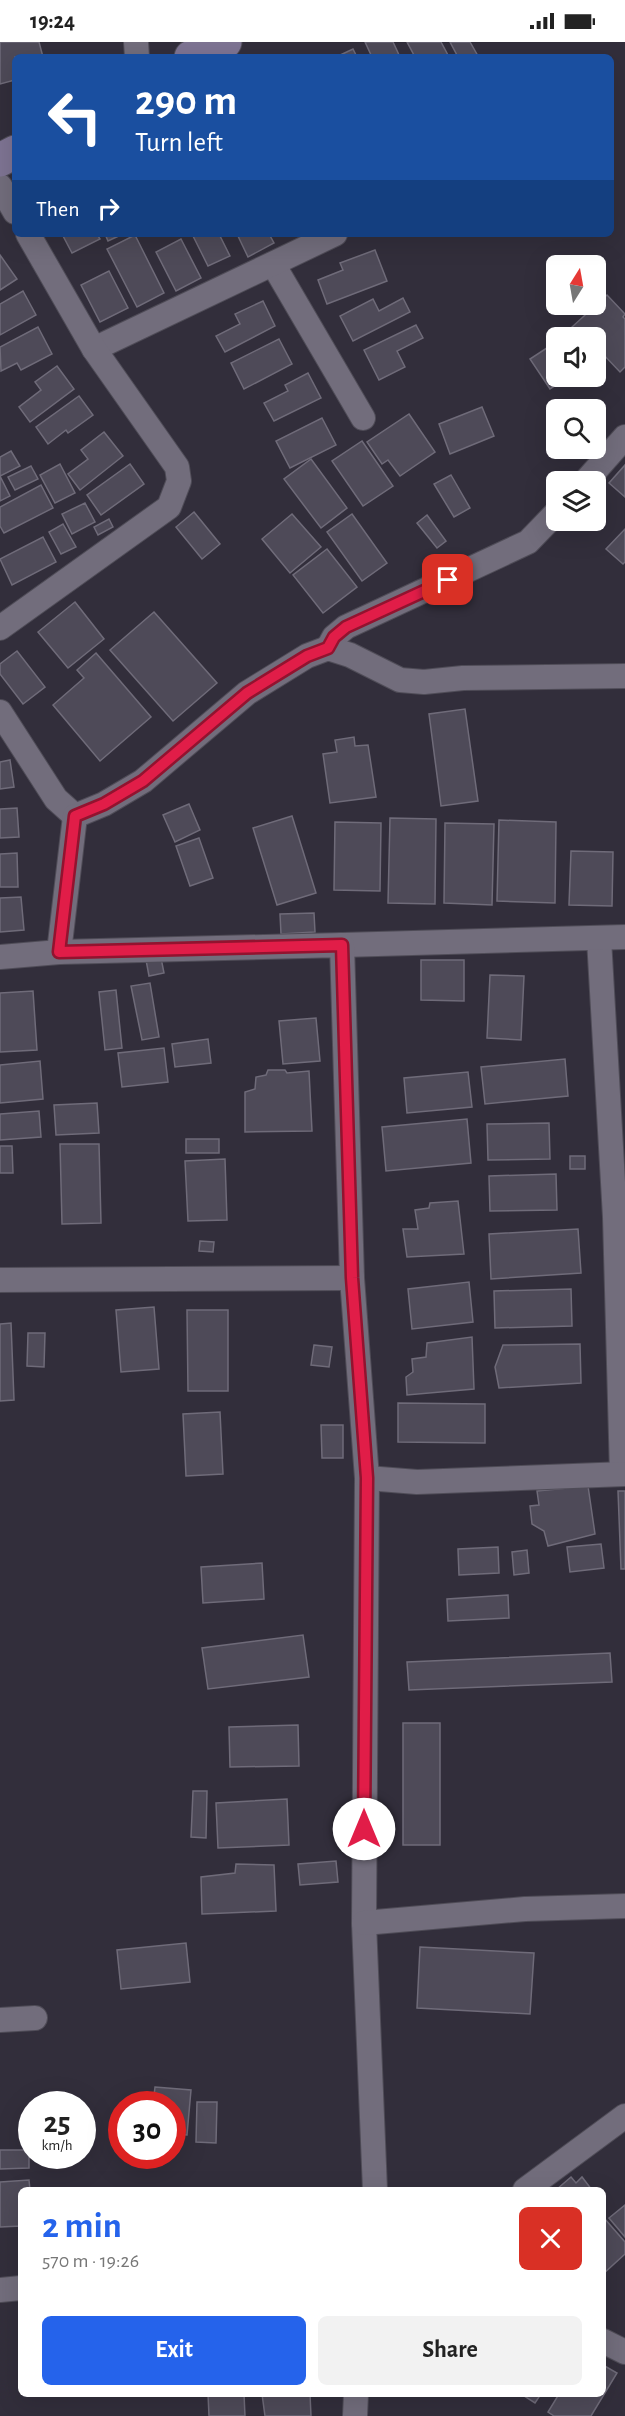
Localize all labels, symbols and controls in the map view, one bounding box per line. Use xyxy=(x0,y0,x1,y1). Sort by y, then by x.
text: 19:24 xyxy=(30,10,75,32)
icon: left xyxy=(36,78,114,156)
text: 290 m xyxy=(135,80,237,122)
text: Turn left xyxy=(135,129,223,156)
icon: right xyxy=(92,192,125,225)
text: Then xyxy=(36,198,80,220)
north arrow xyxy=(546,255,606,315)
map controls xyxy=(546,255,606,531)
button: sound xyxy=(546,327,606,387)
button: search xyxy=(546,399,606,459)
button: layers xyxy=(546,471,606,531)
pin xyxy=(422,554,473,605)
icon: arrive xyxy=(431,563,464,596)
position arrow xyxy=(332,1797,396,1861)
speed limit sign: 30 xyxy=(108,2091,186,2169)
text: 25 xyxy=(43,2108,71,2138)
text: km/h xyxy=(42,2138,72,2153)
button: close xyxy=(519,2207,582,2270)
text: 2 min xyxy=(42,2208,122,2244)
text: 570 m · 19:26 xyxy=(42,2251,139,2271)
button: Exit xyxy=(42,2316,306,2385)
button: Share xyxy=(318,2316,582,2385)

